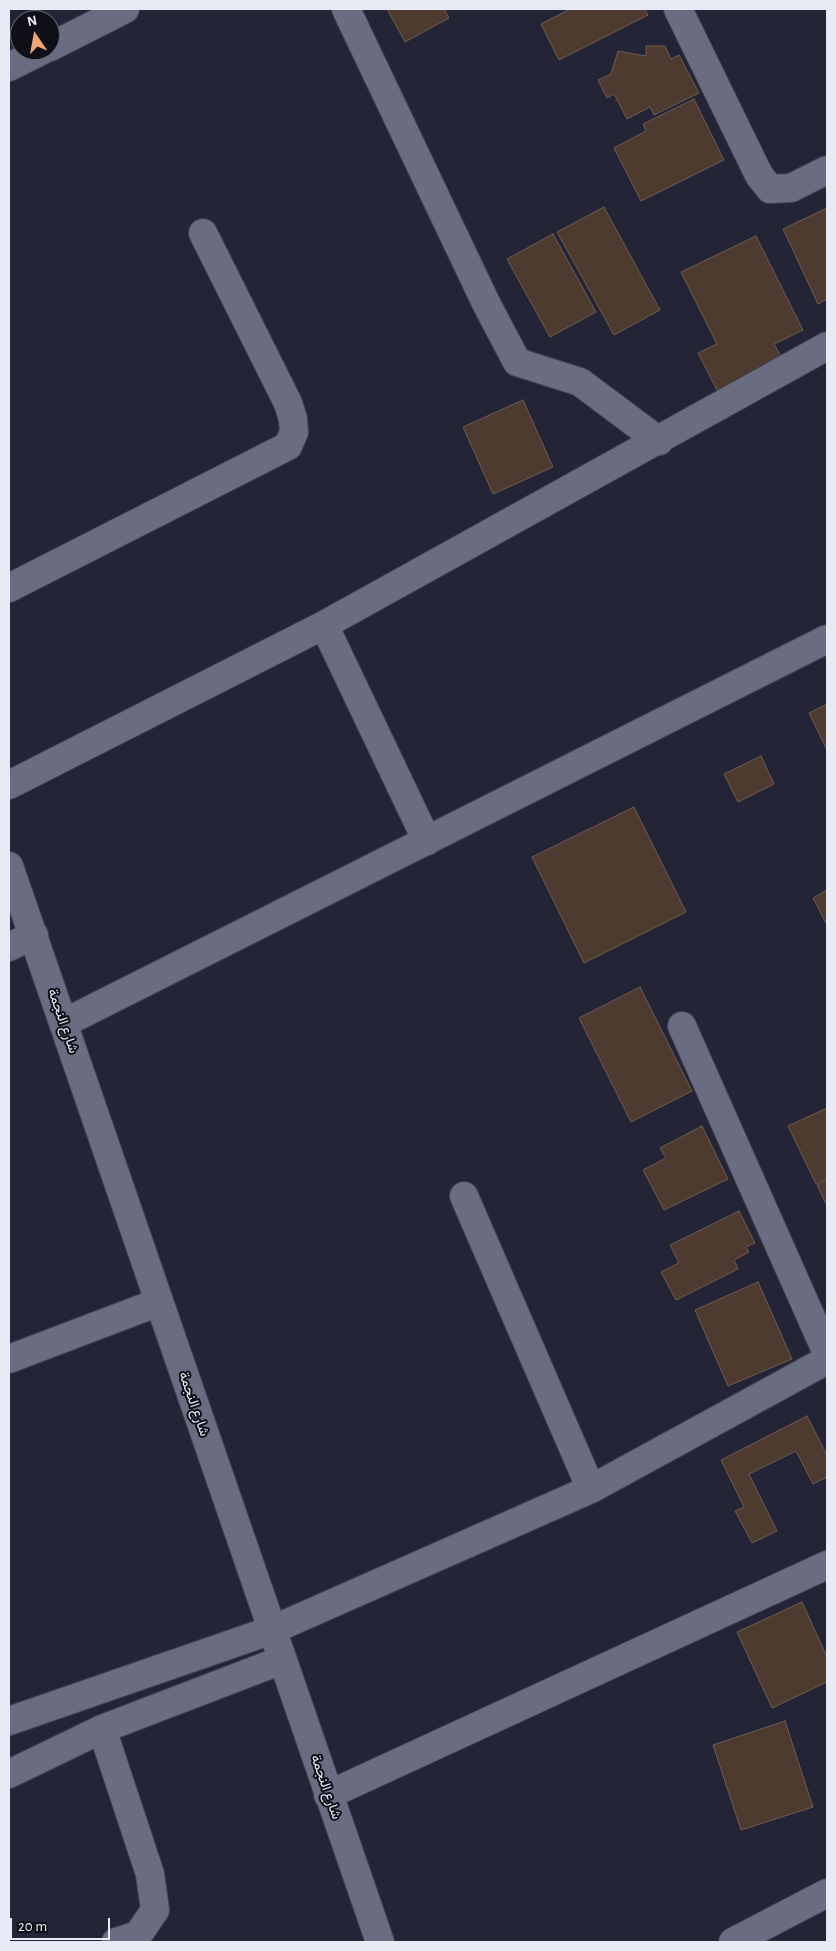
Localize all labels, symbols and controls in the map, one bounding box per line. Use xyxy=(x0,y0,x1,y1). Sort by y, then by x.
north arrow xyxy=(10,10,60,60)
text: N xyxy=(26,13,38,29)
street label: شارع النجمة xyxy=(44,986,82,1056)
street label: شارع النجمة xyxy=(175,1369,213,1439)
street label: شارع النجمة xyxy=(307,1752,345,1822)
scale bar xyxy=(12,1908,112,1940)
text: 20 m xyxy=(18,1919,47,1934)

